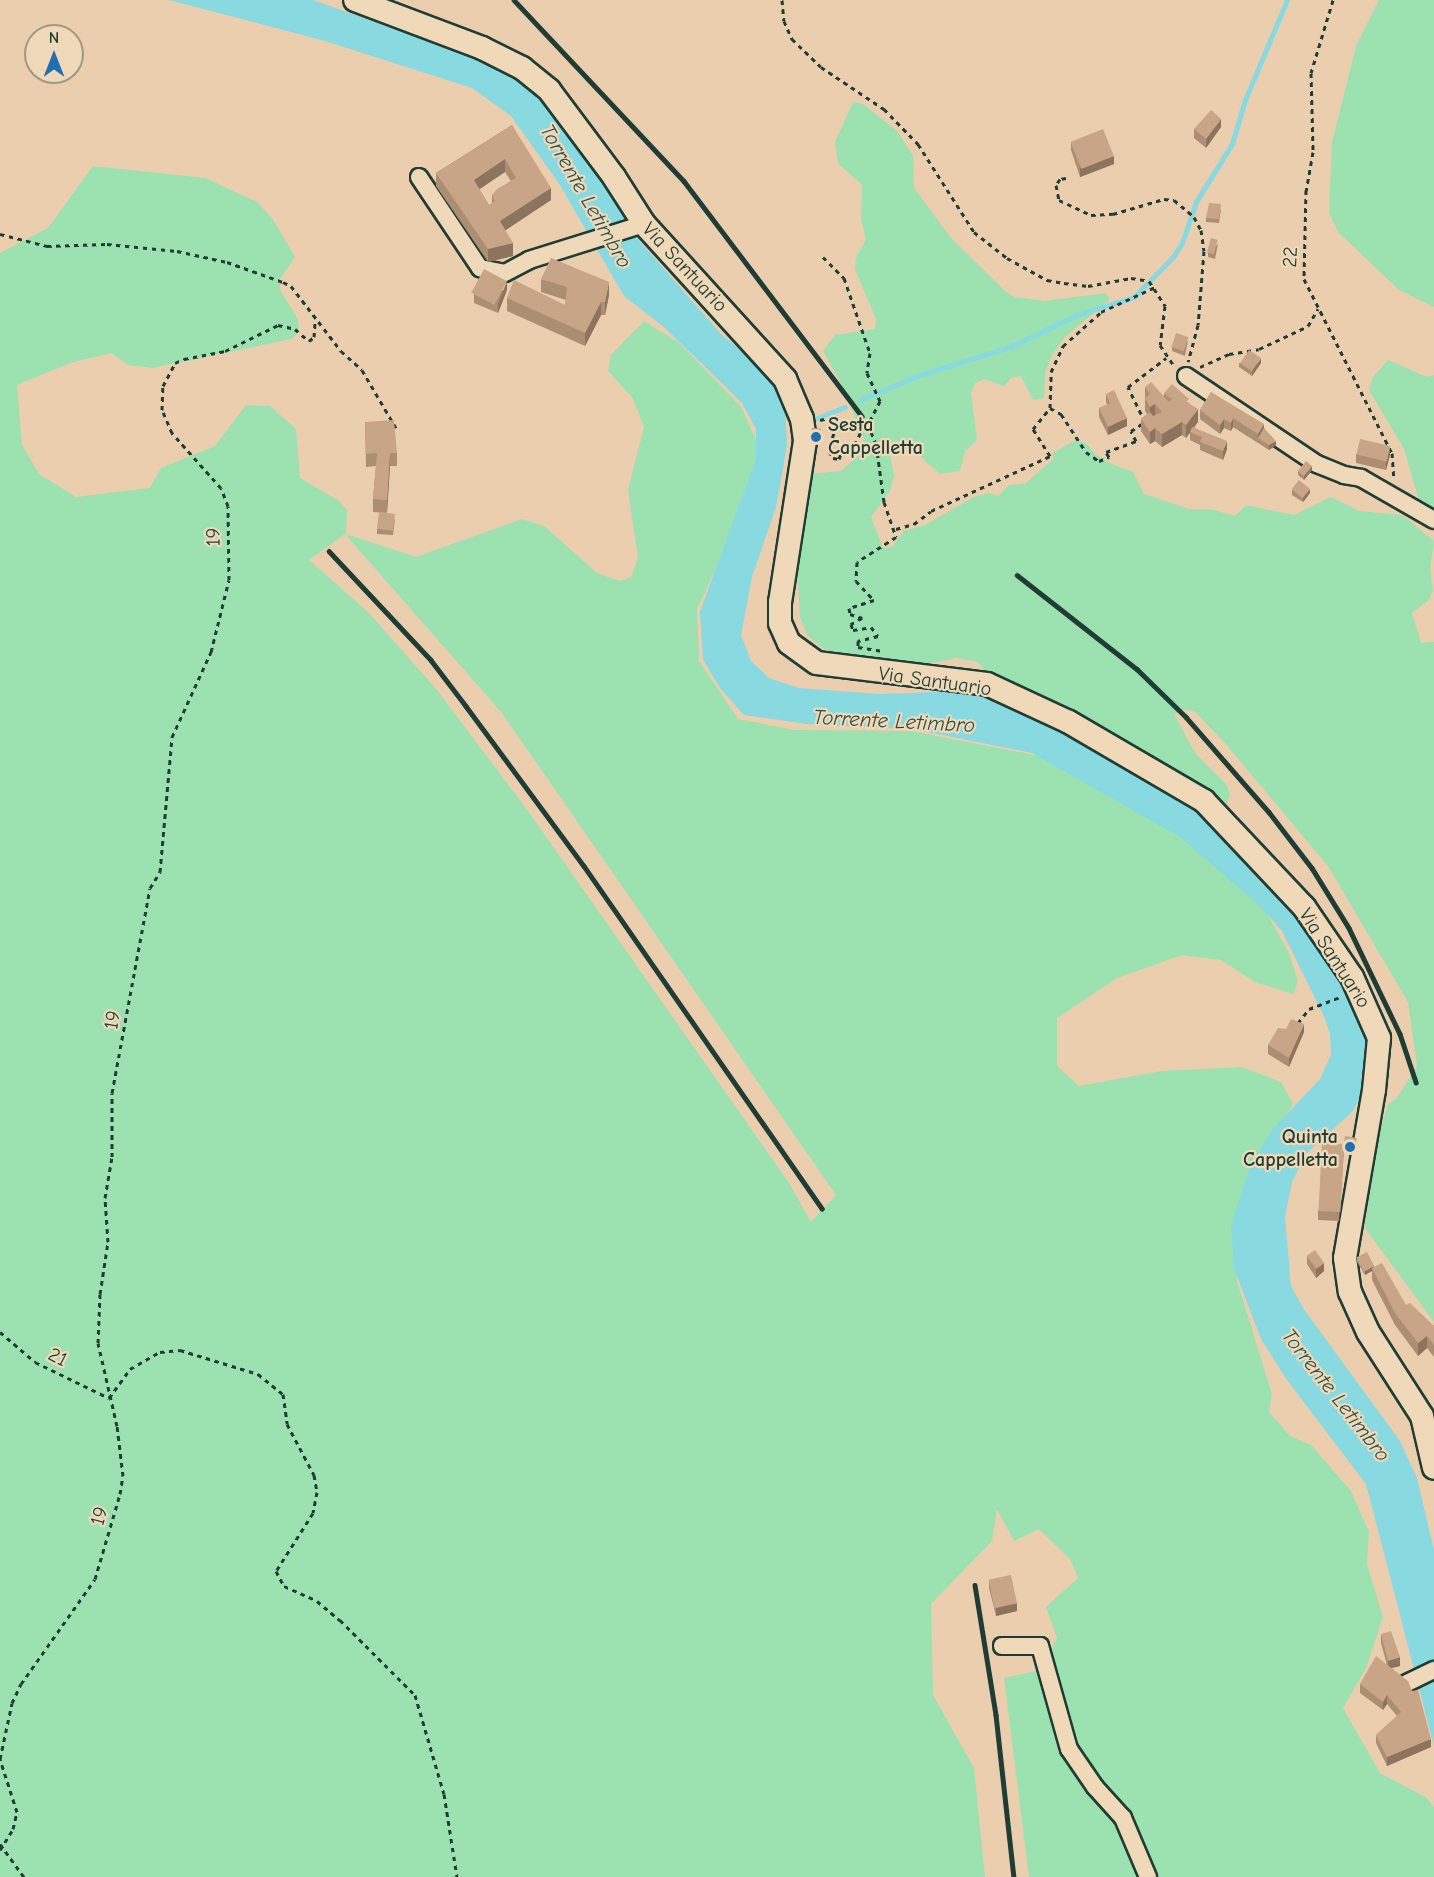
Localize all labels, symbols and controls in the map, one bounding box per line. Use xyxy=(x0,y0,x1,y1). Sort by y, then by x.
north arrow xyxy=(24,24,84,84)
text: N xyxy=(49,29,59,47)
water label: Torrente Letimbro xyxy=(535,120,637,272)
street label: Via Santuario xyxy=(637,217,733,317)
street label: 22 xyxy=(1277,246,1303,268)
place label: Sesta Cappelletta xyxy=(828,413,923,460)
marker: Sesta Cappelletta xyxy=(809,430,823,444)
street label: 19 xyxy=(201,528,225,546)
street label: Via Santuario xyxy=(877,661,993,701)
water label: Torrente Letimbro xyxy=(812,704,976,738)
street label: Via Santuario xyxy=(1294,904,1376,1012)
street label: 19 xyxy=(99,1009,125,1031)
place label: Quinta Cappelletta xyxy=(1243,1124,1338,1171)
marker: Quinta Cappelletta xyxy=(1343,1140,1357,1154)
water label: Torrente Letimbro xyxy=(1276,1323,1396,1467)
street label: 21 xyxy=(44,1342,72,1372)
street label: 19 xyxy=(85,1504,113,1528)

